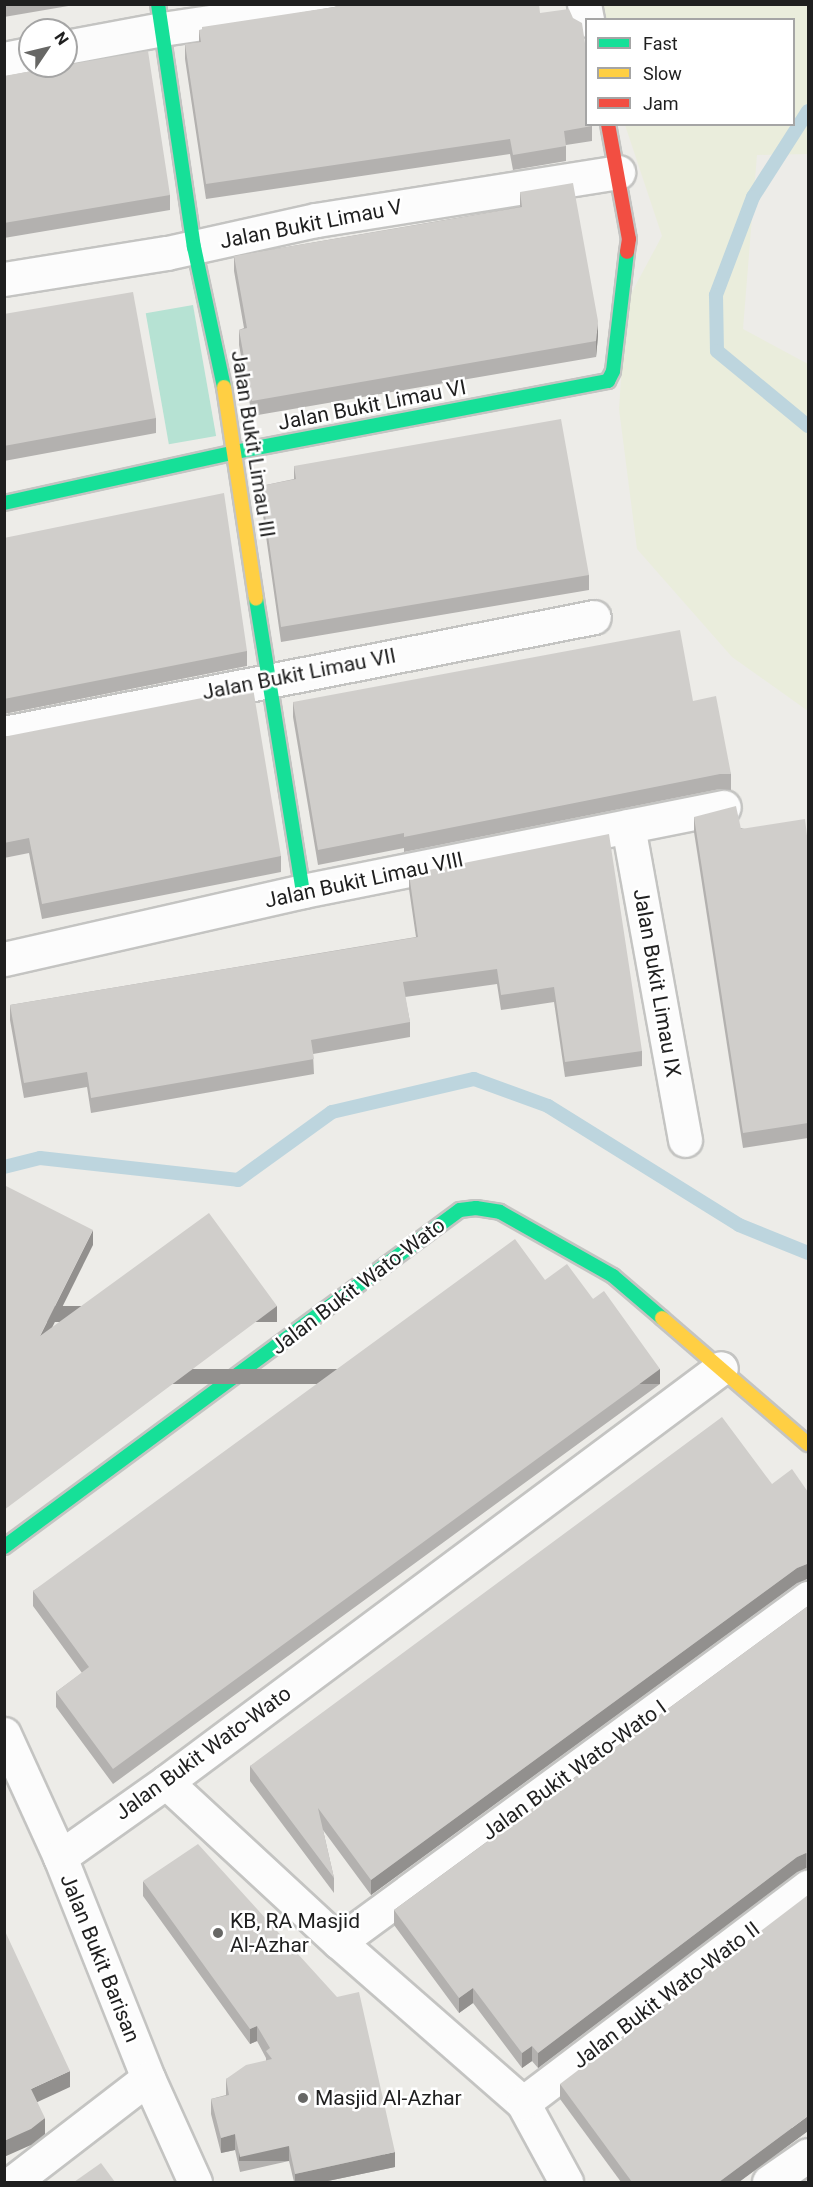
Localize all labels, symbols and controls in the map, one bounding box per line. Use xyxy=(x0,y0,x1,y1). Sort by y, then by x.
north arrow xyxy=(18,18,78,78)
legend xyxy=(585,18,795,126)
text: N xyxy=(50,28,73,49)
text: Fast xyxy=(643,33,678,54)
text: Slow xyxy=(643,63,682,84)
text: Jam xyxy=(643,93,679,114)
street label: Jalan Bukit Limau V xyxy=(218,194,404,254)
street label: Jalan Bukit Limau III xyxy=(226,349,280,539)
street label: Jalan Bukit Limau VI xyxy=(276,374,468,436)
street label: Jalan Bukit Limau VII xyxy=(200,643,398,705)
street label: Jalan Bukit Limau VIII xyxy=(262,847,466,913)
street label: Jalan Bukit Limau IX xyxy=(628,887,686,1079)
street label: Jalan Bukit Wato-Wato xyxy=(266,1212,450,1360)
street label: Jalan Bukit Wato-Wato xyxy=(110,1681,296,1825)
street label: Jalan Bukit Wato-Wato I xyxy=(477,1694,671,1846)
street label: Jalan Bukit Barisan xyxy=(55,1870,145,2046)
place label: KB, RA Masjid Al-Azhar xyxy=(230,1908,360,1958)
street label: Jalan Bukit Wato-Wato II xyxy=(567,1916,765,2074)
marker: KB, RA Masjid Al-Azhar xyxy=(211,1926,225,1940)
place label: Masjid Al-Azhar xyxy=(315,2085,462,2111)
marker: Masjid Al-Azhar xyxy=(296,2091,310,2105)

